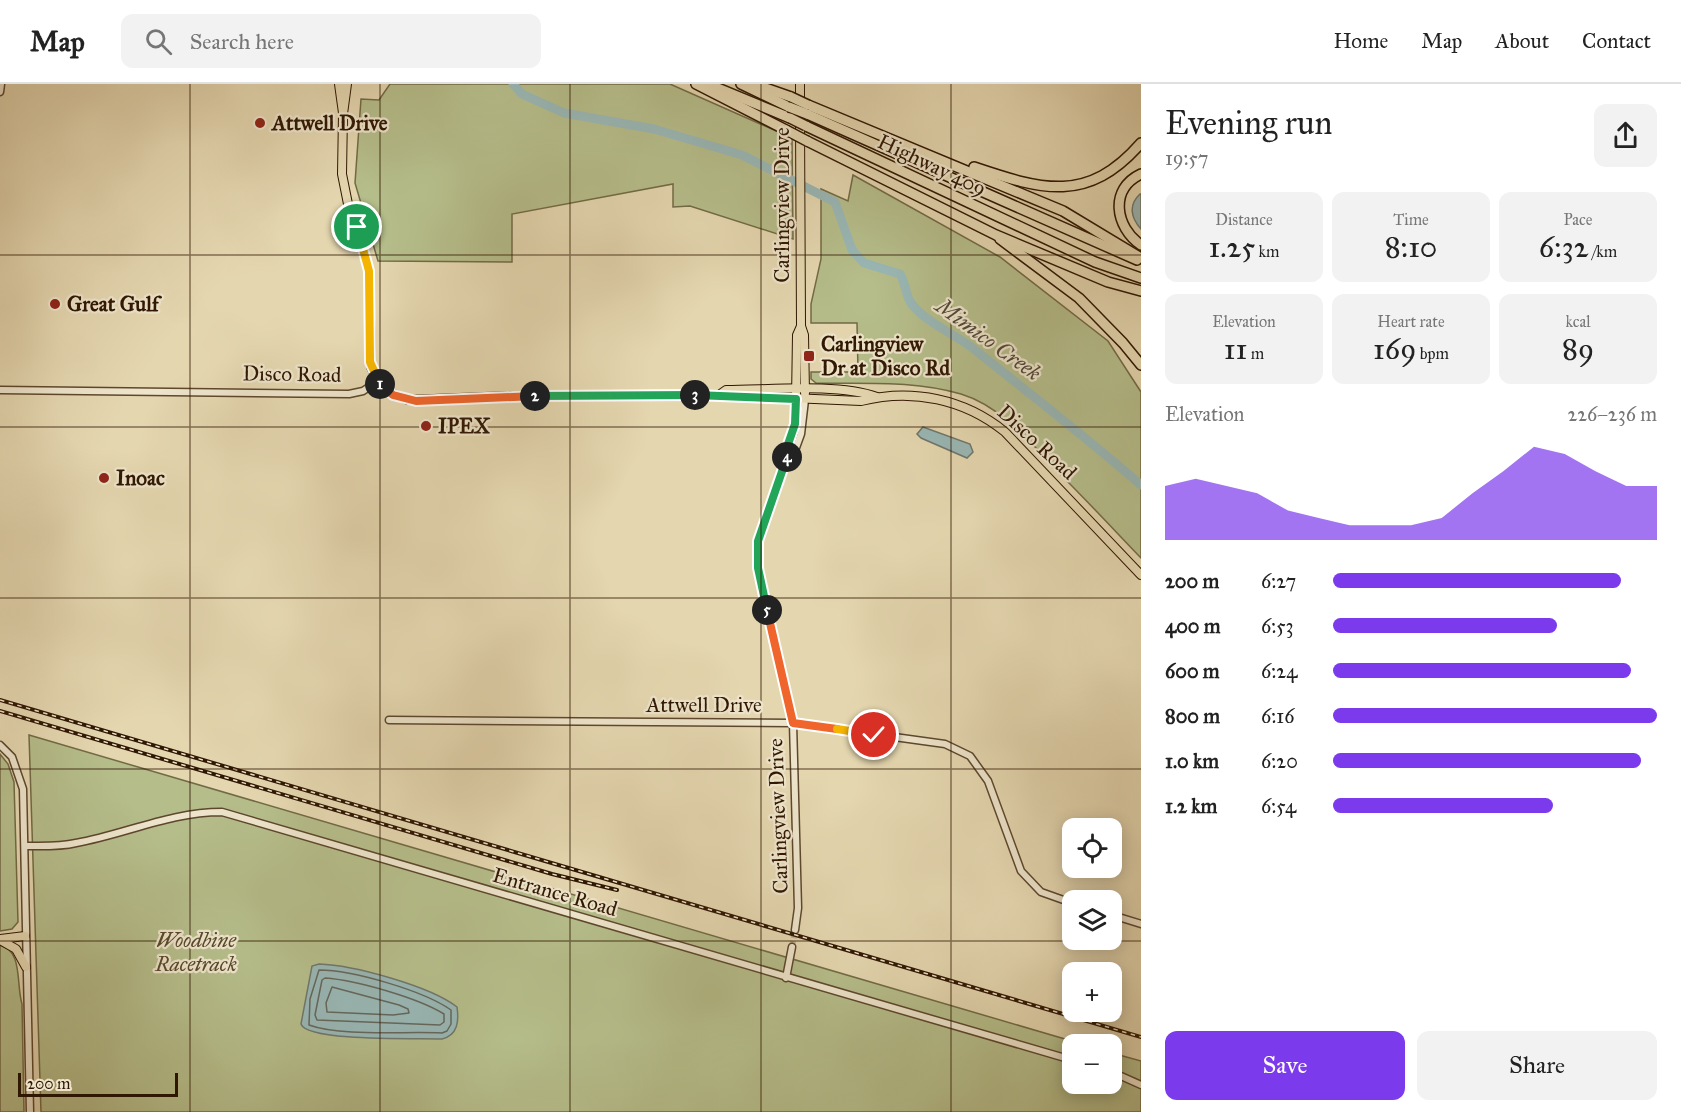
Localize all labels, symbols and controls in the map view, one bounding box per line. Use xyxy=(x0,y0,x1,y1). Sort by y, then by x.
search box xyxy=(121,14,541,68)
text: Map xyxy=(30,24,85,59)
icon: search xyxy=(142,25,175,58)
text: Search here xyxy=(190,28,294,55)
text: Home xyxy=(1333,28,1388,54)
text: Map xyxy=(1421,28,1462,54)
text: About xyxy=(1495,28,1549,54)
text: Contact xyxy=(1582,28,1651,54)
text: Evening run xyxy=(1165,103,1332,143)
button: share xyxy=(1594,104,1657,167)
place label: Attwell Drive xyxy=(270,110,388,136)
marker: Attwell Drive xyxy=(253,116,267,130)
street label: Carlingview Drive xyxy=(769,127,795,283)
street label: Highway 409 xyxy=(873,128,991,202)
text: 19:57 xyxy=(1165,146,1209,170)
pin xyxy=(331,201,382,252)
icon: arrive xyxy=(340,210,373,243)
text: Distance xyxy=(1215,210,1273,229)
text: Time xyxy=(1393,210,1429,229)
text: Pace xyxy=(1563,210,1593,229)
text: 1.25 xyxy=(1209,229,1255,265)
text: 8:10 xyxy=(1385,229,1437,265)
text: 6:32 xyxy=(1539,229,1589,265)
text: km xyxy=(1255,242,1279,261)
text: /km xyxy=(1589,242,1617,261)
place label: Great Gulf xyxy=(67,291,163,317)
water label: Mimico Creek xyxy=(929,291,1047,387)
marker: Great Gulf xyxy=(48,297,62,311)
text: Elevation xyxy=(1212,312,1276,331)
text: Heart rate xyxy=(1377,312,1445,331)
text: kcal xyxy=(1565,312,1591,331)
place label: Carlingview Dr at Disco Rd xyxy=(821,331,951,381)
text: 11 xyxy=(1224,331,1247,367)
text: 169 xyxy=(1373,331,1416,367)
text: 89 xyxy=(1562,331,1594,367)
text: m xyxy=(1247,344,1264,363)
text: bpm xyxy=(1416,344,1449,363)
marker: Carlingview Dr at Disco Rd xyxy=(802,349,816,363)
street label: Disco Road xyxy=(242,360,342,388)
pin: 1 xyxy=(365,369,395,399)
text: 1 xyxy=(377,374,383,393)
pin: 3 xyxy=(680,380,710,410)
pin: 2 xyxy=(520,381,550,411)
text: 3 xyxy=(692,385,698,404)
text: 2 xyxy=(531,386,539,405)
street label: Disco Road xyxy=(992,399,1082,486)
text: Elevation xyxy=(1165,402,1244,426)
text: 226–236 m xyxy=(1567,402,1657,426)
place label: IPEX xyxy=(438,413,491,439)
marker: IPEX xyxy=(419,419,433,433)
pin: 4 xyxy=(772,442,802,472)
text: 4 xyxy=(783,447,791,466)
place label: Inoac xyxy=(116,465,165,491)
marker: Inoac xyxy=(97,471,111,485)
text: 200 m xyxy=(1165,569,1219,593)
text: 6:27 xyxy=(1261,569,1296,593)
pin: 5 xyxy=(752,595,782,625)
text: 5 xyxy=(763,600,771,619)
text: 400 m xyxy=(1165,614,1221,638)
text: 6:53 xyxy=(1261,614,1294,638)
text: 600 m xyxy=(1165,659,1220,683)
text: 6:24 xyxy=(1261,659,1297,683)
street label: Attwell Drive xyxy=(645,692,762,718)
text: 800 m xyxy=(1165,704,1220,728)
text: 6:16 xyxy=(1261,704,1294,728)
pin xyxy=(848,709,899,760)
icon: check xyxy=(857,718,890,751)
street label: Carlingview Drive xyxy=(762,738,794,894)
text: 1.0 km xyxy=(1165,749,1219,773)
text: 6:20 xyxy=(1261,749,1298,773)
text: 1.2 km xyxy=(1165,794,1217,818)
text: 6:54 xyxy=(1261,794,1296,818)
map controls xyxy=(1062,818,1122,1094)
button: locate xyxy=(1062,818,1122,878)
street label: Entrance Road xyxy=(490,862,621,922)
button: layers xyxy=(1062,890,1122,950)
park label: Woodbine Racetrack xyxy=(154,927,237,977)
button: + xyxy=(1062,962,1122,1022)
button: Save xyxy=(1165,1031,1405,1100)
button: Share xyxy=(1417,1031,1657,1100)
button: − xyxy=(1062,1034,1122,1094)
scale bar xyxy=(18,1070,178,1098)
text: 200 m xyxy=(27,1074,70,1093)

